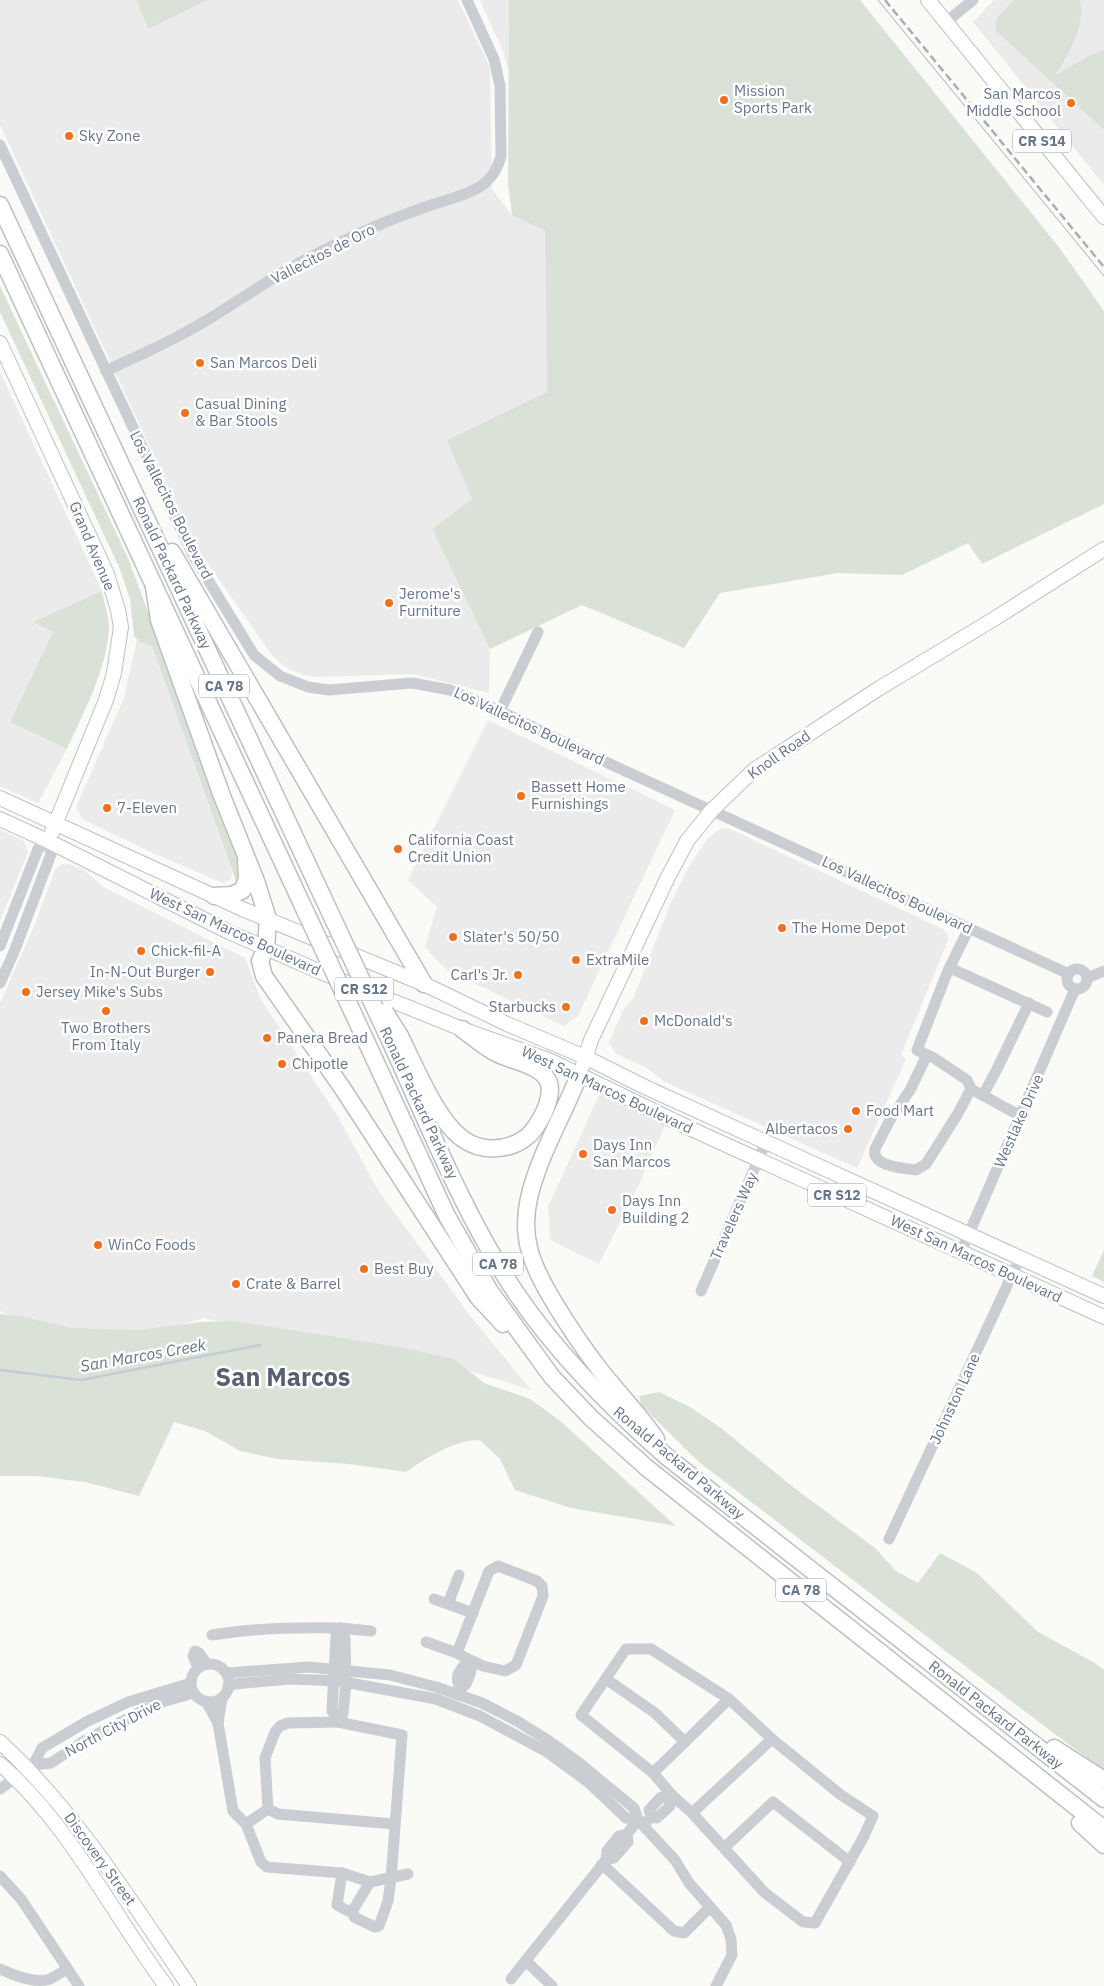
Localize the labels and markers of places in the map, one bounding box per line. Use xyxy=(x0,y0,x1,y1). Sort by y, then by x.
place label: Mission Sports Park xyxy=(734,81,812,117)
place label: San Marcos Middle School xyxy=(966,84,1061,120)
marker: Mission Sports Park xyxy=(718,94,730,106)
marker: San Marcos Middle School xyxy=(1065,97,1077,109)
place label: Sky Zone xyxy=(79,126,140,145)
marker: Sky Zone xyxy=(63,130,75,142)
place label: San Marcos Deli xyxy=(210,353,317,372)
marker: San Marcos Deli xyxy=(194,357,206,369)
place label: Casual Dining & Bar Stools xyxy=(195,394,286,430)
marker: Casual Dining & Bar Stools xyxy=(179,407,191,419)
place label: Jerome's Furniture xyxy=(399,584,461,620)
marker: Jerome's Furniture xyxy=(383,597,395,609)
place label: Bassett Home Furnishings xyxy=(531,777,626,813)
marker: Bassett Home Furnishings xyxy=(515,790,527,802)
place label: 7-Eleven xyxy=(117,798,177,817)
marker: 7-Eleven xyxy=(101,802,113,814)
place label: California Coast Credit Union xyxy=(408,830,514,866)
marker: California Coast Credit Union xyxy=(392,843,404,855)
place label: The Home Depot xyxy=(792,918,905,937)
marker: The Home Depot xyxy=(776,922,788,934)
place label: Slater's 50/50 xyxy=(463,927,559,946)
marker: Slater's 50/50 xyxy=(447,931,459,943)
place label: Chick-fil-A xyxy=(151,941,221,960)
marker: Chick-fil-A xyxy=(135,945,147,957)
place label: ExtraMile xyxy=(586,950,649,969)
marker: ExtraMile xyxy=(570,954,582,966)
place label: In-N-Out Burger xyxy=(90,962,200,981)
place label: Carl's Jr. xyxy=(451,965,508,984)
marker: In-N-Out Burger xyxy=(204,966,216,978)
marker: Carl's Jr. xyxy=(512,969,524,981)
place label: Jersey Mike's Subs xyxy=(36,982,163,1001)
marker: Jersey Mike's Subs xyxy=(20,986,32,998)
place label: Starbucks xyxy=(489,997,556,1016)
marker: Starbucks xyxy=(560,1001,572,1013)
marker: Two Brothers From Italy xyxy=(100,1005,112,1017)
place label: McDonald's xyxy=(654,1011,732,1030)
marker: McDonald's xyxy=(638,1015,650,1027)
place label: Two Brothers From Italy xyxy=(61,1018,151,1054)
place label: Panera Bread xyxy=(277,1028,368,1047)
marker: Panera Bread xyxy=(261,1032,273,1044)
place label: Chipotle xyxy=(292,1054,348,1073)
marker: Chipotle xyxy=(276,1058,288,1070)
place label: Food Mart xyxy=(866,1101,934,1120)
marker: Food Mart xyxy=(850,1105,862,1117)
place label: Albertacos xyxy=(765,1119,838,1138)
marker: Albertacos xyxy=(842,1123,854,1135)
place label: Days Inn San Marcos xyxy=(593,1135,671,1171)
marker: Days Inn San Marcos xyxy=(577,1148,589,1160)
place label: Days Inn Building 2 xyxy=(622,1191,690,1227)
marker: Days Inn Building 2 xyxy=(606,1204,618,1216)
place label: WinCo Foods xyxy=(108,1235,196,1254)
marker: WinCo Foods xyxy=(92,1239,104,1251)
place label: Best Buy xyxy=(374,1259,434,1278)
marker: Best Buy xyxy=(358,1263,370,1275)
place label: Crate & Barrel xyxy=(246,1274,341,1293)
marker: Crate & Barrel xyxy=(230,1278,242,1290)

